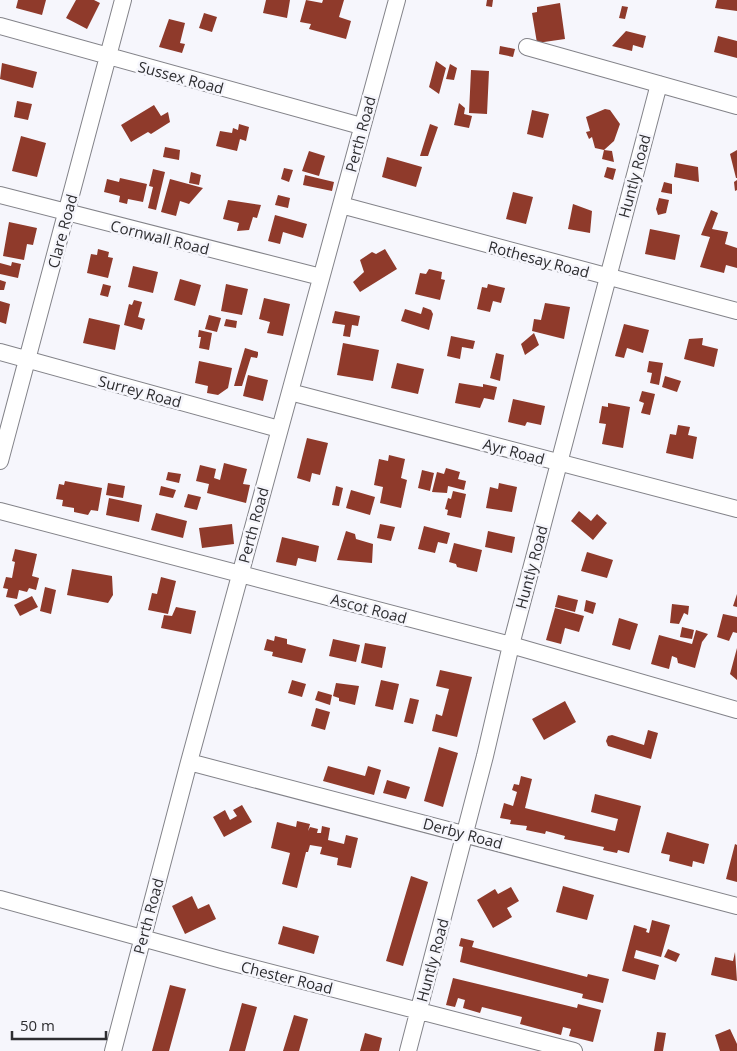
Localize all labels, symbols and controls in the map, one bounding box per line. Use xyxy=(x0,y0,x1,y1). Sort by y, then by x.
street label: Sussex Road xyxy=(136,56,226,98)
street label: Perth Road xyxy=(340,94,380,174)
street label: Huntly Road xyxy=(613,132,655,220)
street label: Clare Road xyxy=(43,192,81,270)
street label: Cornwall Road xyxy=(109,215,211,259)
street label: Rothesay Road xyxy=(486,236,592,282)
street label: Surrey Road xyxy=(96,370,184,412)
street label: Ayr Road xyxy=(481,433,547,469)
street label: Perth Road xyxy=(233,485,273,565)
street label: Huntly Road xyxy=(510,523,552,611)
street label: Ascot Road xyxy=(329,588,409,628)
street label: Derby Road xyxy=(421,813,505,853)
street label: Perth Road xyxy=(128,876,168,956)
street label: Huntly Road xyxy=(411,916,453,1004)
street label: Chester Road xyxy=(239,956,335,998)
scale bar xyxy=(12,1008,106,1040)
text: 50 m xyxy=(20,1015,55,1035)

